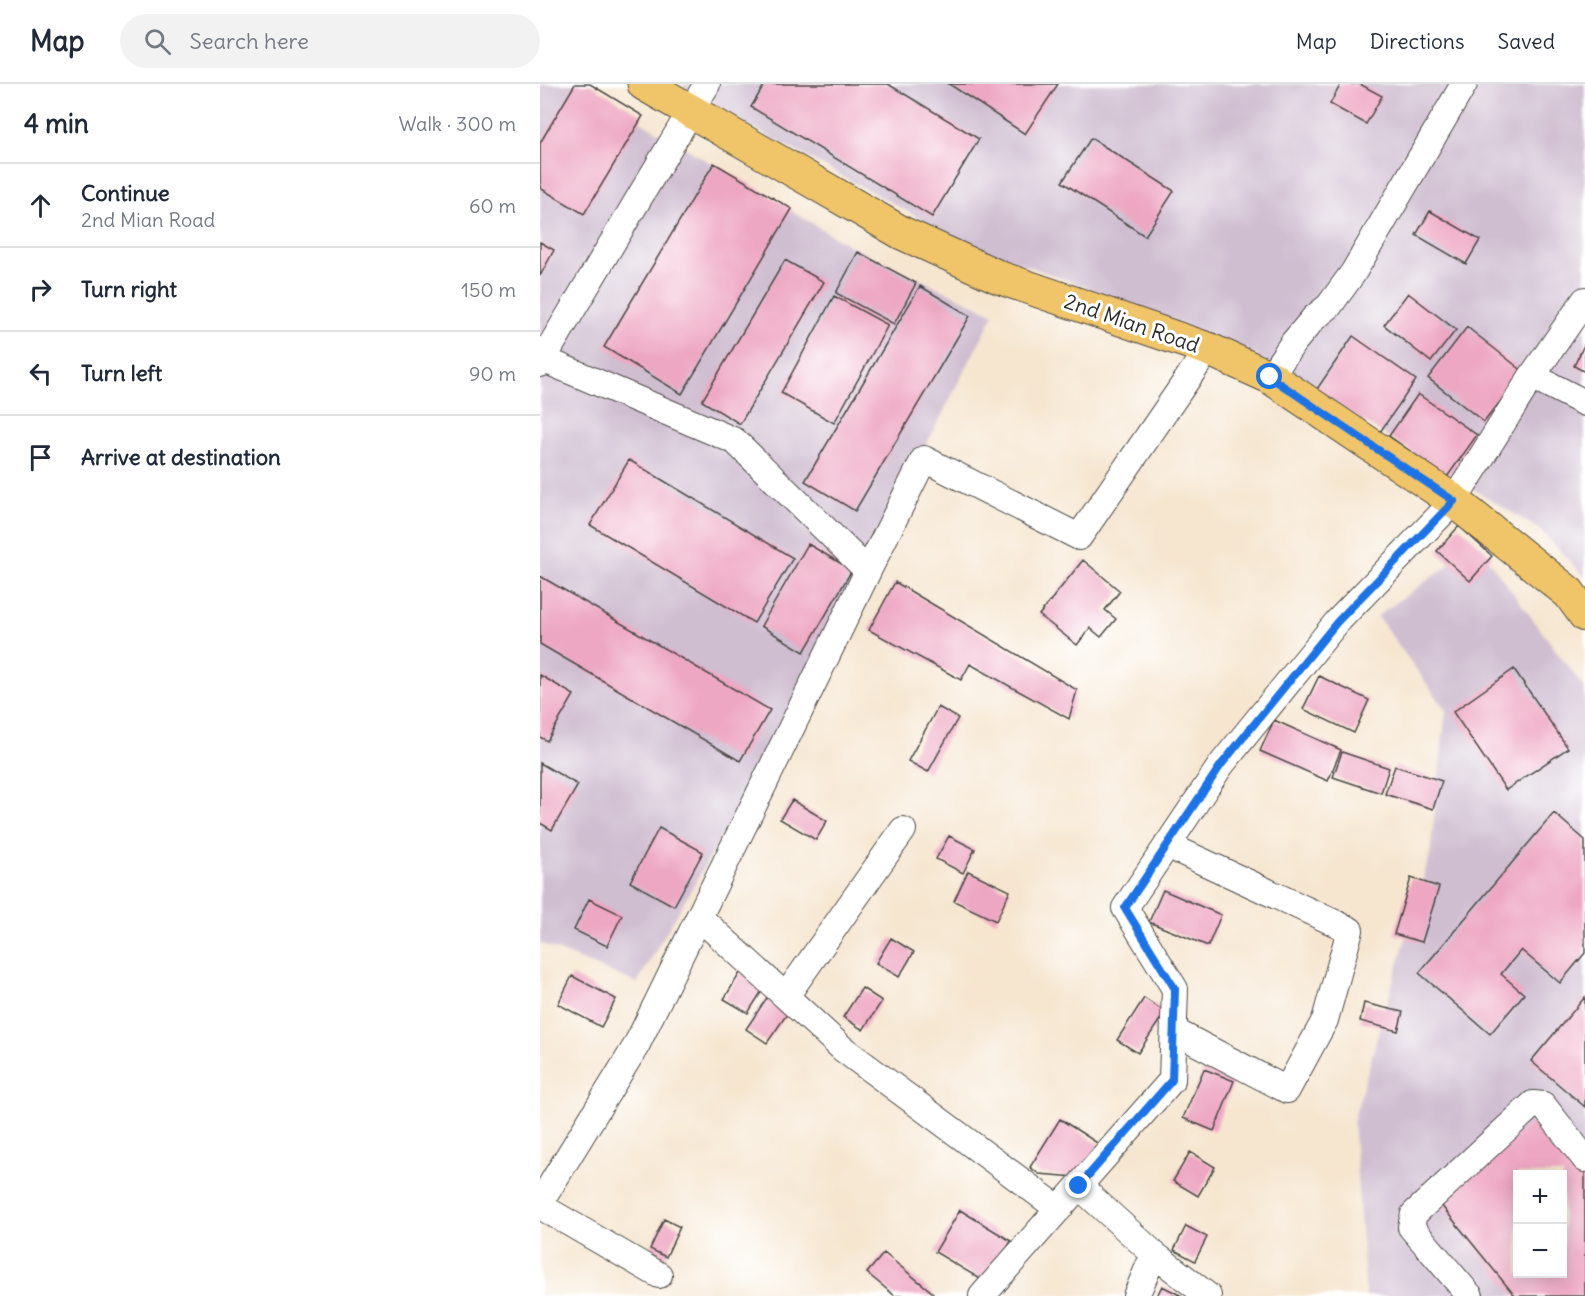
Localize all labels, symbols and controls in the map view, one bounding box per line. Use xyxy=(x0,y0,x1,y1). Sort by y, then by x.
search box xyxy=(120,14,540,68)
text: Map xyxy=(30,23,84,59)
icon: search xyxy=(141,25,174,58)
text: Search here xyxy=(189,27,309,55)
text: Map xyxy=(1296,28,1337,55)
text: Directions xyxy=(1370,28,1464,55)
text: Saved xyxy=(1497,28,1555,55)
text: 4 min xyxy=(24,107,89,140)
text: Walk · 300 m xyxy=(398,111,516,136)
text: Continue xyxy=(81,179,170,207)
icon: ahead xyxy=(24,189,57,222)
text: 60 m xyxy=(469,193,516,218)
text: 2nd Mian Road xyxy=(81,207,215,232)
icon: right xyxy=(24,273,57,306)
text: Turn right xyxy=(81,275,177,303)
text: 150 m xyxy=(461,277,516,302)
street label: 2nd Mian Road xyxy=(1061,287,1203,359)
icon: left xyxy=(24,357,57,390)
text: Turn left xyxy=(81,359,162,387)
text: 90 m xyxy=(469,361,516,386)
route start xyxy=(1256,363,1282,389)
icon: arrive xyxy=(24,441,57,474)
text: Arrive at destination xyxy=(81,443,281,471)
map controls xyxy=(1513,1170,1567,1278)
button: + xyxy=(1513,1170,1567,1224)
route end xyxy=(1065,1172,1091,1198)
button: − xyxy=(1513,1224,1567,1278)

